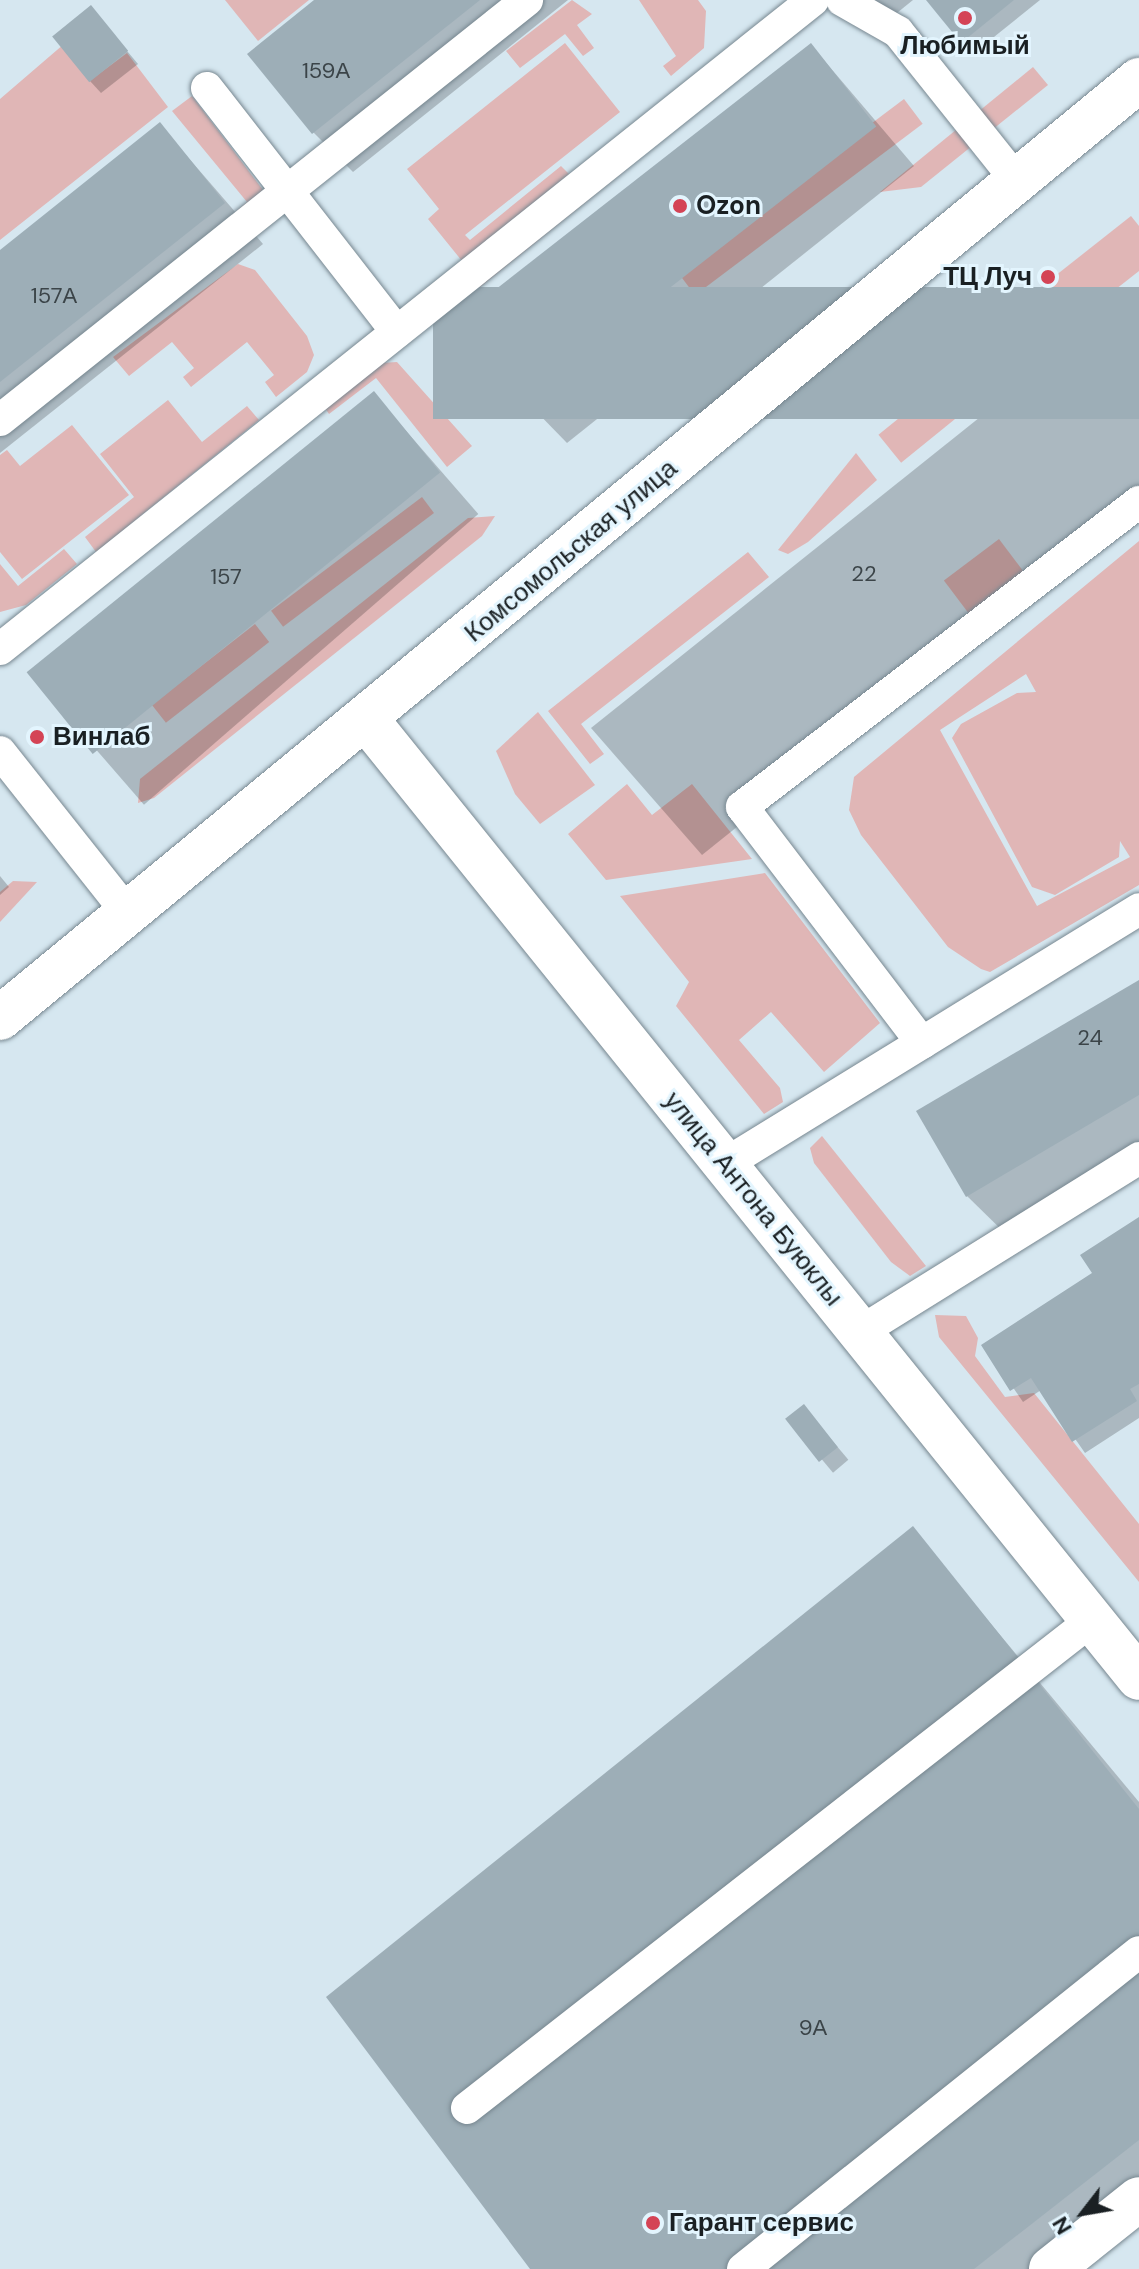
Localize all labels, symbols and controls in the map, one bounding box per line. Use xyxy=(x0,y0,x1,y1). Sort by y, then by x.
marker: Любимый xyxy=(956,9,974,27)
place label: Любимый xyxy=(900,30,1030,62)
house number: 159А xyxy=(302,58,350,84)
place label: Ozon xyxy=(696,190,761,222)
marker: Ozon xyxy=(671,197,689,215)
place label: ТЦ Луч xyxy=(943,261,1032,293)
marker: ТЦ Луч xyxy=(1039,268,1057,286)
house number: 157А xyxy=(31,283,77,309)
street label: Комсомольская улица xyxy=(458,453,684,649)
house number: 22 xyxy=(851,561,877,587)
house number: 157 xyxy=(210,564,242,590)
place label: Винлаб xyxy=(53,721,150,753)
marker: Винлаб xyxy=(28,728,46,746)
house number: 24 xyxy=(1077,1025,1103,1051)
street label: улица Антона Буюклы xyxy=(657,1086,849,1312)
house number: 9А xyxy=(799,2015,827,2041)
north arrow xyxy=(1043,2173,1123,2253)
place label: Гарант сервис xyxy=(669,2207,854,2239)
text: N xyxy=(1045,2211,1079,2240)
marker: Гарант сервис xyxy=(644,2214,662,2232)

